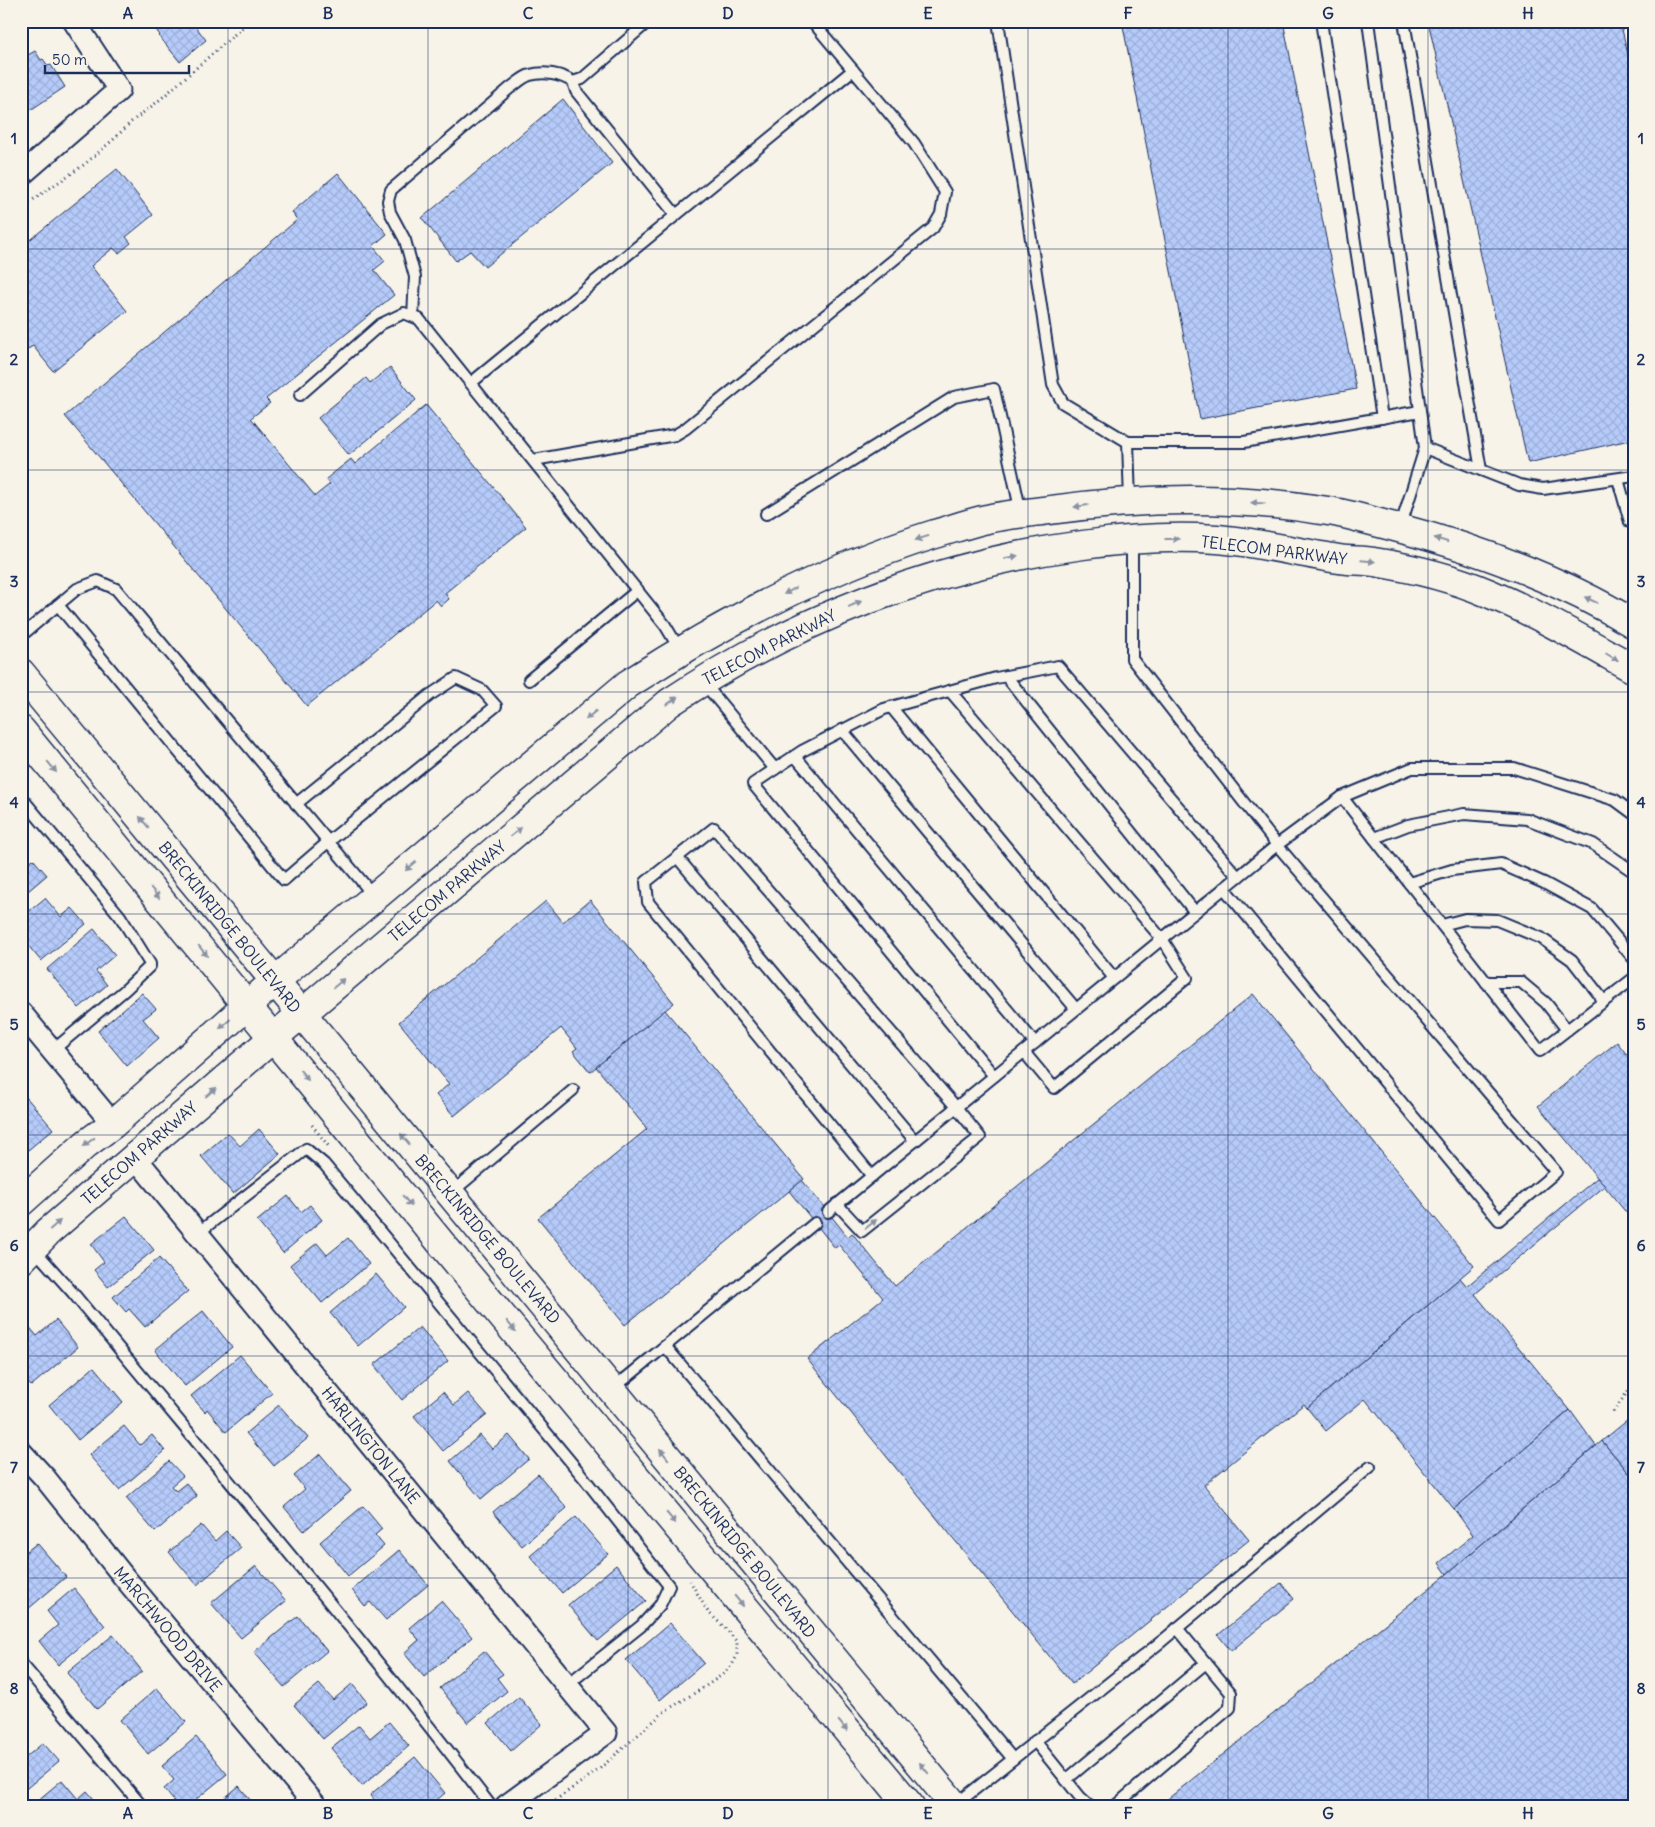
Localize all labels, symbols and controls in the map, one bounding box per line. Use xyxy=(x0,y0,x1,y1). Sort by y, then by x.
text: A xyxy=(123,3,133,23)
text: B xyxy=(323,3,334,23)
text: C xyxy=(523,3,534,23)
text: D xyxy=(722,3,734,23)
text: E xyxy=(923,3,933,23)
text: F xyxy=(1123,3,1133,23)
text: G xyxy=(1322,3,1334,23)
text: H xyxy=(1522,3,1534,23)
scale bar xyxy=(45,42,189,74)
text: 50 m xyxy=(52,50,87,69)
text: 1 xyxy=(11,128,17,148)
text: 1 xyxy=(1638,128,1644,148)
text: 2 xyxy=(10,349,19,369)
text: 2 xyxy=(1637,349,1646,369)
one-way arrow xyxy=(1250,499,1266,507)
one-way arrow xyxy=(1073,502,1089,510)
street label: TELECOM PARKWAY xyxy=(1200,531,1348,569)
one-way arrow xyxy=(915,535,930,543)
one-way arrow xyxy=(1164,535,1180,543)
one-way arrow xyxy=(1433,535,1448,543)
one-way arrow xyxy=(1003,552,1019,560)
one-way arrow xyxy=(1360,558,1376,566)
text: 3 xyxy=(9,571,19,591)
text: 3 xyxy=(1636,571,1646,591)
one-way arrow xyxy=(783,587,797,595)
one-way arrow xyxy=(1584,596,1598,604)
one-way arrow xyxy=(848,599,862,607)
street label: TELECOM PARKWAY xyxy=(699,605,839,689)
one-way arrow xyxy=(1605,653,1620,661)
one-way arrow xyxy=(665,696,679,706)
one-way arrow xyxy=(585,709,597,721)
one-way arrow xyxy=(47,761,58,774)
text: 4 xyxy=(9,792,19,812)
text: 4 xyxy=(1636,792,1646,812)
one-way arrow xyxy=(138,815,149,828)
one-way arrow xyxy=(510,826,522,838)
street label: TELECOM PARKWAY xyxy=(384,836,510,946)
street label: BRECKINRIDGE BOULEVARD xyxy=(155,837,305,1017)
one-way arrow xyxy=(405,861,418,872)
one-way arrow xyxy=(150,886,161,899)
one-way arrow xyxy=(198,944,209,957)
one-way arrow xyxy=(333,977,346,988)
text: 5 xyxy=(9,1014,19,1034)
text: 5 xyxy=(1636,1014,1646,1034)
one-way arrow xyxy=(219,1019,232,1030)
one-way arrow xyxy=(299,1069,310,1082)
one-way arrow xyxy=(204,1086,216,1098)
street label: TELECOM PARKWAY xyxy=(77,1097,201,1209)
one-way arrow xyxy=(400,1133,411,1146)
one-way arrow xyxy=(83,1136,96,1147)
street label: BRECKINRIDGE BOULEVARD xyxy=(411,1150,565,1328)
one-way arrow xyxy=(401,1195,412,1208)
one-way arrow xyxy=(864,1218,877,1229)
one-way arrow xyxy=(49,1220,62,1231)
text: 6 xyxy=(9,1235,19,1255)
text: 6 xyxy=(1636,1235,1646,1255)
one-way arrow xyxy=(505,1320,516,1333)
street label: HARLINGTON LANE xyxy=(318,1382,424,1508)
one-way arrow xyxy=(659,1447,670,1460)
text: 7 xyxy=(10,1457,18,1477)
text: 7 xyxy=(1637,1457,1645,1477)
street label: BRECKINRIDGE BOULEVARD xyxy=(670,1462,820,1642)
one-way arrow xyxy=(665,1512,676,1525)
street label: MARCHWOOD DRIVE xyxy=(110,1562,226,1696)
one-way arrow xyxy=(734,1594,745,1607)
text: 8 xyxy=(9,1678,19,1698)
text: 8 xyxy=(1636,1678,1646,1698)
one-way arrow xyxy=(838,1720,849,1733)
one-way arrow xyxy=(918,1762,929,1775)
text: A xyxy=(123,1803,133,1823)
text: B xyxy=(323,1803,334,1823)
text: C xyxy=(523,1803,534,1823)
text: D xyxy=(722,1803,734,1823)
text: E xyxy=(923,1803,933,1823)
text: F xyxy=(1123,1803,1133,1823)
text: G xyxy=(1322,1803,1334,1823)
text: H xyxy=(1522,1803,1534,1823)

